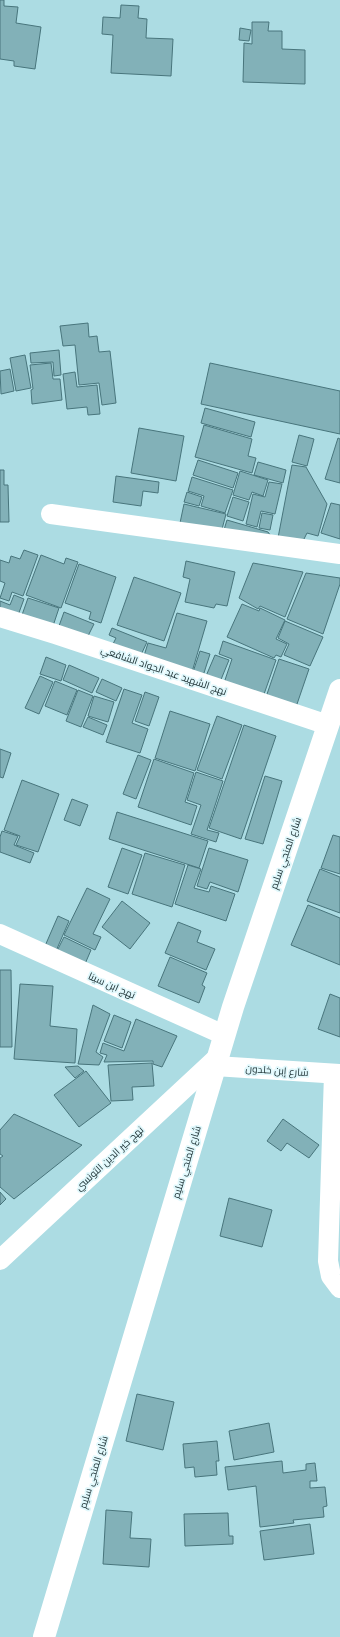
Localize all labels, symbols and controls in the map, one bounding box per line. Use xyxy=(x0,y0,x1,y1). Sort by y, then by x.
street label: نهج الشهيد عبد الجواد الشافعي xyxy=(99,643,228,699)
street label: شارع المنجي سليم xyxy=(267,815,305,891)
street label: نهج ابن سينا xyxy=(86,969,137,1002)
street label: شارع إبن خلدون xyxy=(245,1062,309,1079)
street label: نهج خير الدين التونسي xyxy=(72,1123,147,1194)
street label: شارع المنجي سليم xyxy=(169,1124,205,1200)
street label: شارع المنجي سليم xyxy=(76,1434,112,1510)

